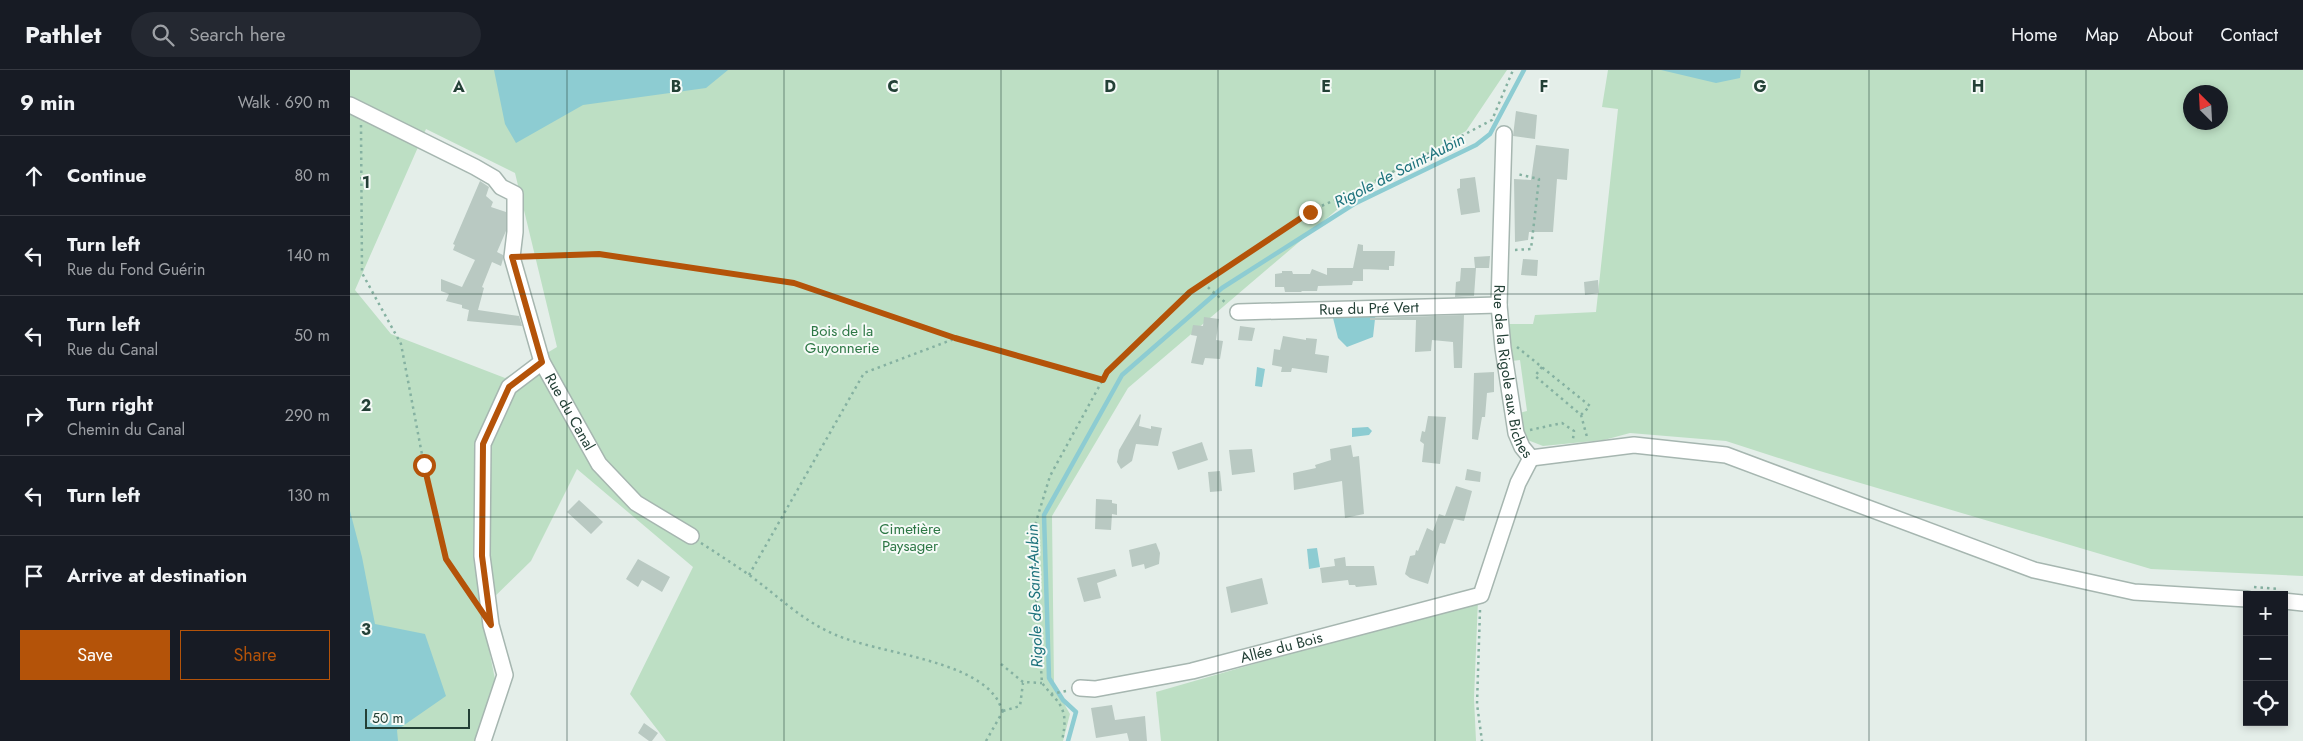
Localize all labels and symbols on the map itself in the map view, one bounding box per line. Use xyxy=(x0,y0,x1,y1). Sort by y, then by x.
text: A xyxy=(452,75,465,98)
text: B xyxy=(671,75,681,98)
text: C xyxy=(887,75,899,98)
text: D xyxy=(1104,75,1116,98)
text: E xyxy=(1321,75,1331,98)
text: F xyxy=(1540,75,1548,98)
text: G xyxy=(1753,75,1767,98)
text: H xyxy=(1972,75,1984,98)
north arrow xyxy=(2183,85,2228,130)
water label: Rigole de Saint-Aubin xyxy=(1330,128,1468,213)
text: 1 xyxy=(362,171,370,194)
route end xyxy=(1299,201,1322,224)
street label: Rue de la Rigole aux Biches xyxy=(1488,284,1538,463)
street label: Rue du Pré Vert xyxy=(1319,296,1420,321)
park label: Bois de la Guyonnerie xyxy=(805,320,879,359)
street label: Rue du Canal xyxy=(539,369,600,455)
text: 2 xyxy=(361,394,371,417)
route start xyxy=(413,454,436,477)
park label: Cimetière Paysager xyxy=(879,518,941,557)
water label: Rigole de Saint-Aubin xyxy=(1020,524,1049,668)
text: 3 xyxy=(361,618,371,641)
street label: Allée du Bois xyxy=(1238,626,1325,669)
scale bar xyxy=(365,706,470,729)

